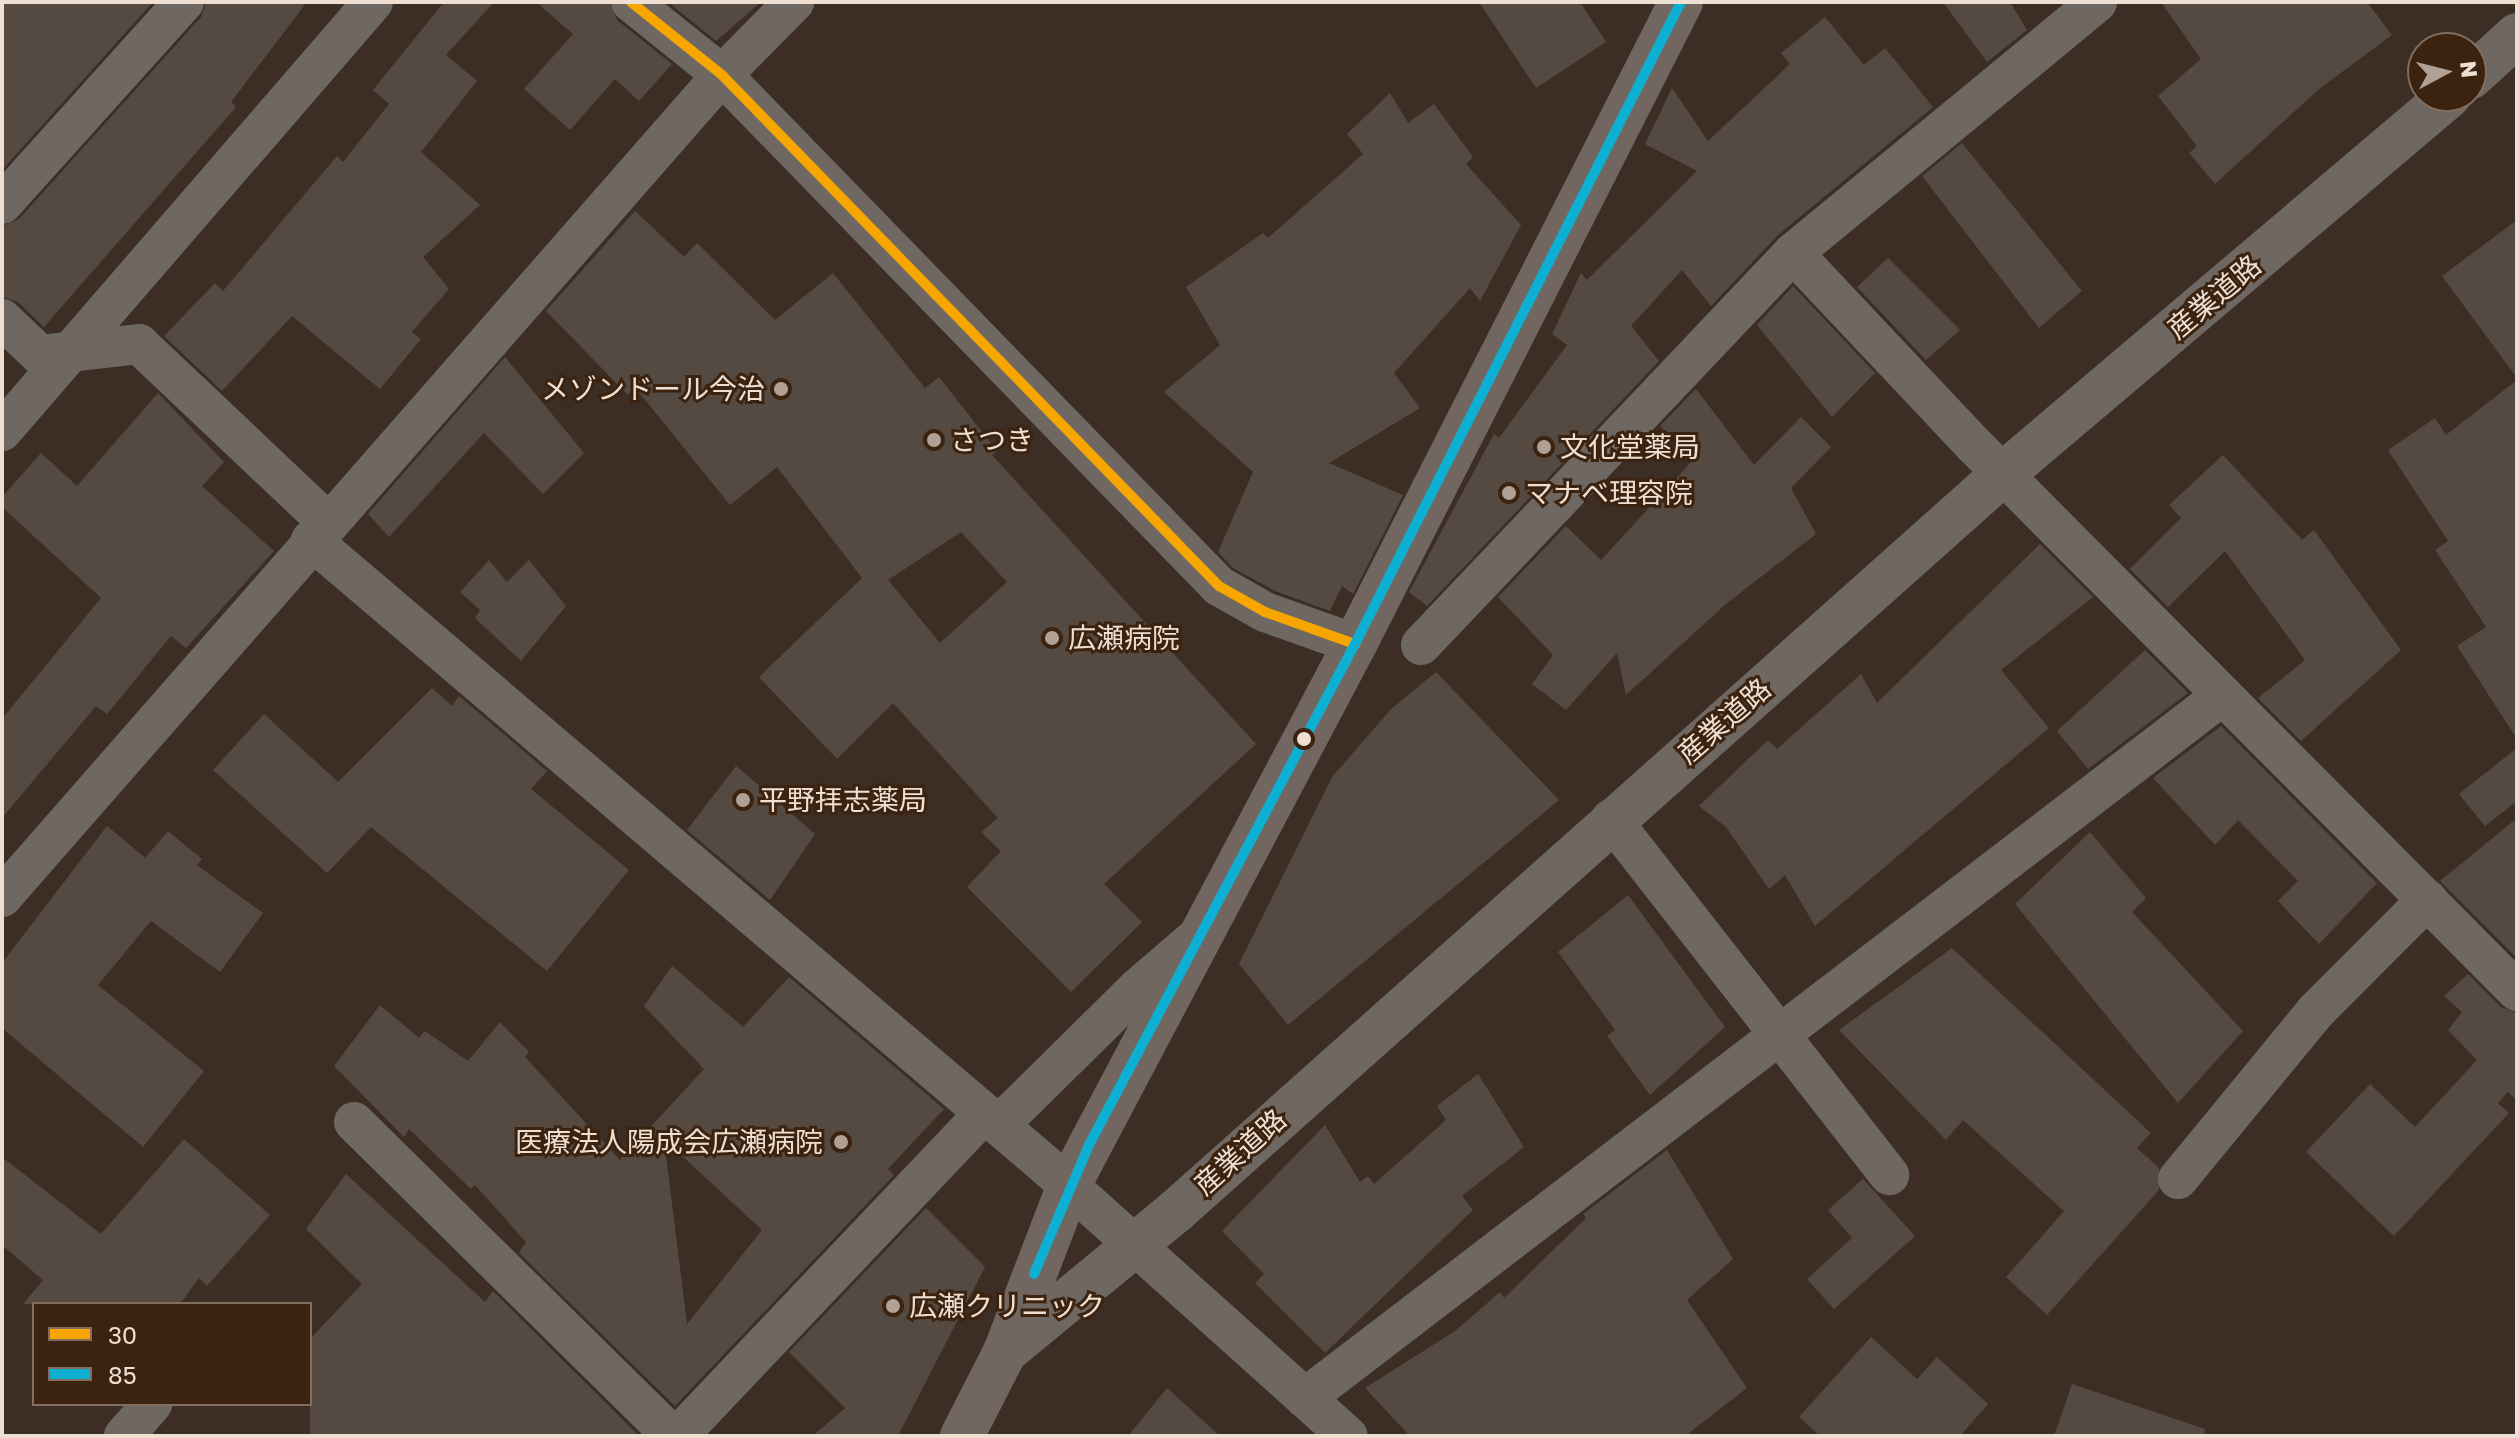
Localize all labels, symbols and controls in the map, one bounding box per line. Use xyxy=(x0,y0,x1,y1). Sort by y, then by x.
north arrow xyxy=(2407,32,2487,112)
text: N xyxy=(2455,59,2484,79)
street label: 産業道路 xyxy=(2160,248,2268,346)
place label: メゾンドール今治 xyxy=(541,372,765,406)
marker: メゾンドール今治 xyxy=(772,380,790,398)
place label: さつき xyxy=(950,423,1034,457)
place label: 文化堂薬局 xyxy=(1560,430,1700,464)
marker: さつき xyxy=(925,431,943,449)
marker: 文化堂薬局 xyxy=(1535,438,1553,456)
place label: マナベ理容院 xyxy=(1525,476,1693,510)
marker: マナベ理容院 xyxy=(1500,484,1518,502)
place label: 広瀬病院 xyxy=(1068,621,1180,655)
marker: 広瀬病院 xyxy=(1043,629,1061,647)
street label: 産業道路 xyxy=(1671,672,1777,770)
unlabelled marker xyxy=(1296,731,1312,747)
place label: 平野拝志薬局 xyxy=(759,783,927,817)
marker: 平野拝志薬局 xyxy=(734,791,752,809)
street label: 産業道路 xyxy=(1187,1102,1293,1202)
place label: 医療法人陽成会広瀬病院 xyxy=(515,1125,823,1159)
marker: 医療法人陽成会広瀬病院 xyxy=(830,1131,852,1153)
place label: 広瀬クリニック xyxy=(909,1289,1105,1323)
marker: 広瀬クリニック xyxy=(884,1297,902,1315)
legend xyxy=(32,1302,312,1406)
text: 30 xyxy=(108,1320,137,1349)
text: 85 xyxy=(108,1360,137,1389)

